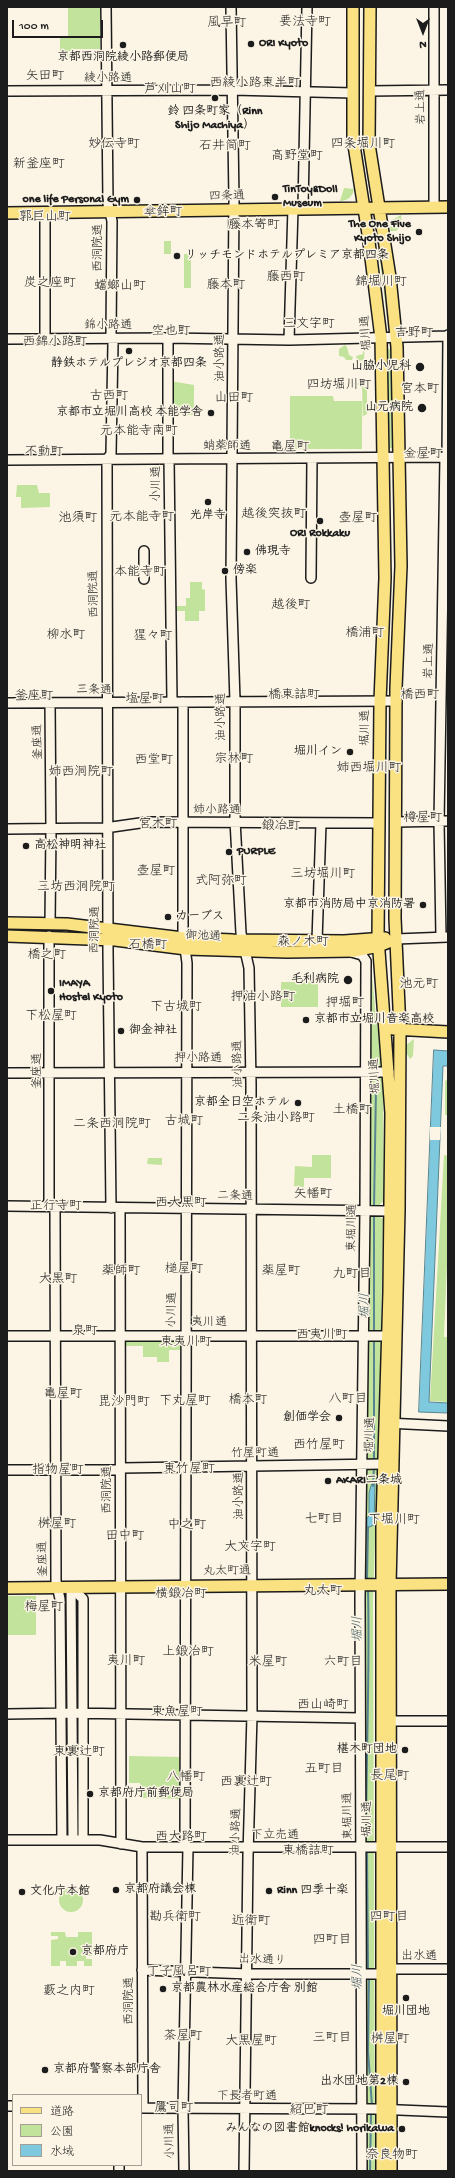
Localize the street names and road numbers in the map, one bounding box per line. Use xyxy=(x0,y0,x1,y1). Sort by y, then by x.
street label: 綾小路通 xyxy=(84,72,132,86)
street label: 岩上通 xyxy=(414,89,430,125)
street label: 四条通 xyxy=(209,189,245,205)
street label: 西洞院通 xyxy=(92,224,106,272)
street label: 堀川通 xyxy=(359,315,375,351)
street label: 錦小路通 xyxy=(84,319,132,333)
street label: 油小路通 xyxy=(214,334,228,382)
street label: 蛸薬師通 xyxy=(203,440,251,454)
street label: 小川通 xyxy=(150,466,164,502)
street label: 西洞院通 xyxy=(87,570,103,618)
street label: 岩上通 xyxy=(422,643,438,679)
street label: 三条通 xyxy=(76,683,112,699)
street label: 油小路通 xyxy=(215,693,229,741)
street label: 堀川通 xyxy=(359,710,373,746)
street label: 釜座通 xyxy=(31,724,47,760)
street label: 姉小路通 xyxy=(193,803,241,819)
street label: 西洞院通 xyxy=(88,906,104,954)
street label: 御池通 xyxy=(185,929,221,945)
street label: 油小路通 xyxy=(231,1040,247,1088)
street label: 押小路通 xyxy=(174,1052,222,1066)
street label: 釜座通 xyxy=(31,1053,45,1089)
street label: 堀川通 xyxy=(368,1058,384,1094)
street label: 二条通 xyxy=(217,1189,253,1205)
street label: 東堀川通 xyxy=(345,1204,361,1252)
street label: 小川通 xyxy=(165,1292,181,1328)
street label: 夷川通 xyxy=(191,1316,227,1330)
street label: 堀川通 xyxy=(363,1417,379,1453)
street label: 竹屋町通 xyxy=(231,1447,279,1461)
street label: 西洞院通 xyxy=(101,1466,115,1514)
street label: 油小路通 xyxy=(233,1472,247,1520)
street label: 釜座通 xyxy=(36,1541,52,1577)
street label: 丸太町通 xyxy=(203,1564,251,1580)
street label: 東堀川通 xyxy=(341,1792,357,1840)
street label: 堀川通 xyxy=(361,1801,375,1837)
street label: 油小路通 xyxy=(229,1808,245,1856)
street label: 下立売通 xyxy=(251,1829,299,1843)
street label: 出水通 xyxy=(401,1950,437,1964)
street label: 出水通り xyxy=(238,1953,286,1969)
street label: 西洞院通 xyxy=(123,1977,137,2025)
street label: 下長者町通 xyxy=(217,2090,277,2104)
street label: 小川通 xyxy=(163,2123,179,2159)

